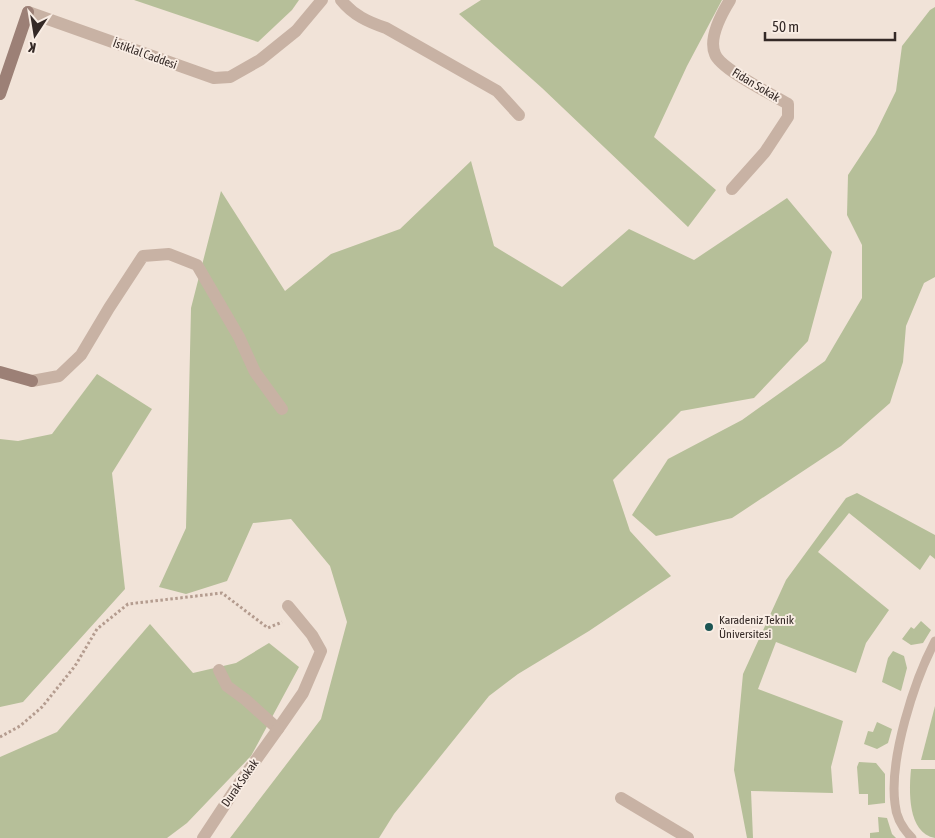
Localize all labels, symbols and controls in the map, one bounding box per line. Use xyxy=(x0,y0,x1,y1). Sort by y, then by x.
north arrow xyxy=(10,10,60,60)
scale bar xyxy=(765,10,895,42)
text: 50 m xyxy=(772,18,799,35)
street label: İstiklal Caddesi xyxy=(111,36,179,72)
text: K xyxy=(27,39,37,56)
street label: Fidan Sokak xyxy=(730,65,783,105)
place label: Karadeniz Teknik Üniversitesi xyxy=(719,613,795,641)
marker: Karadeniz Teknik Üniversitesi xyxy=(703,621,715,633)
street label: Durak Sokak xyxy=(218,756,262,810)

